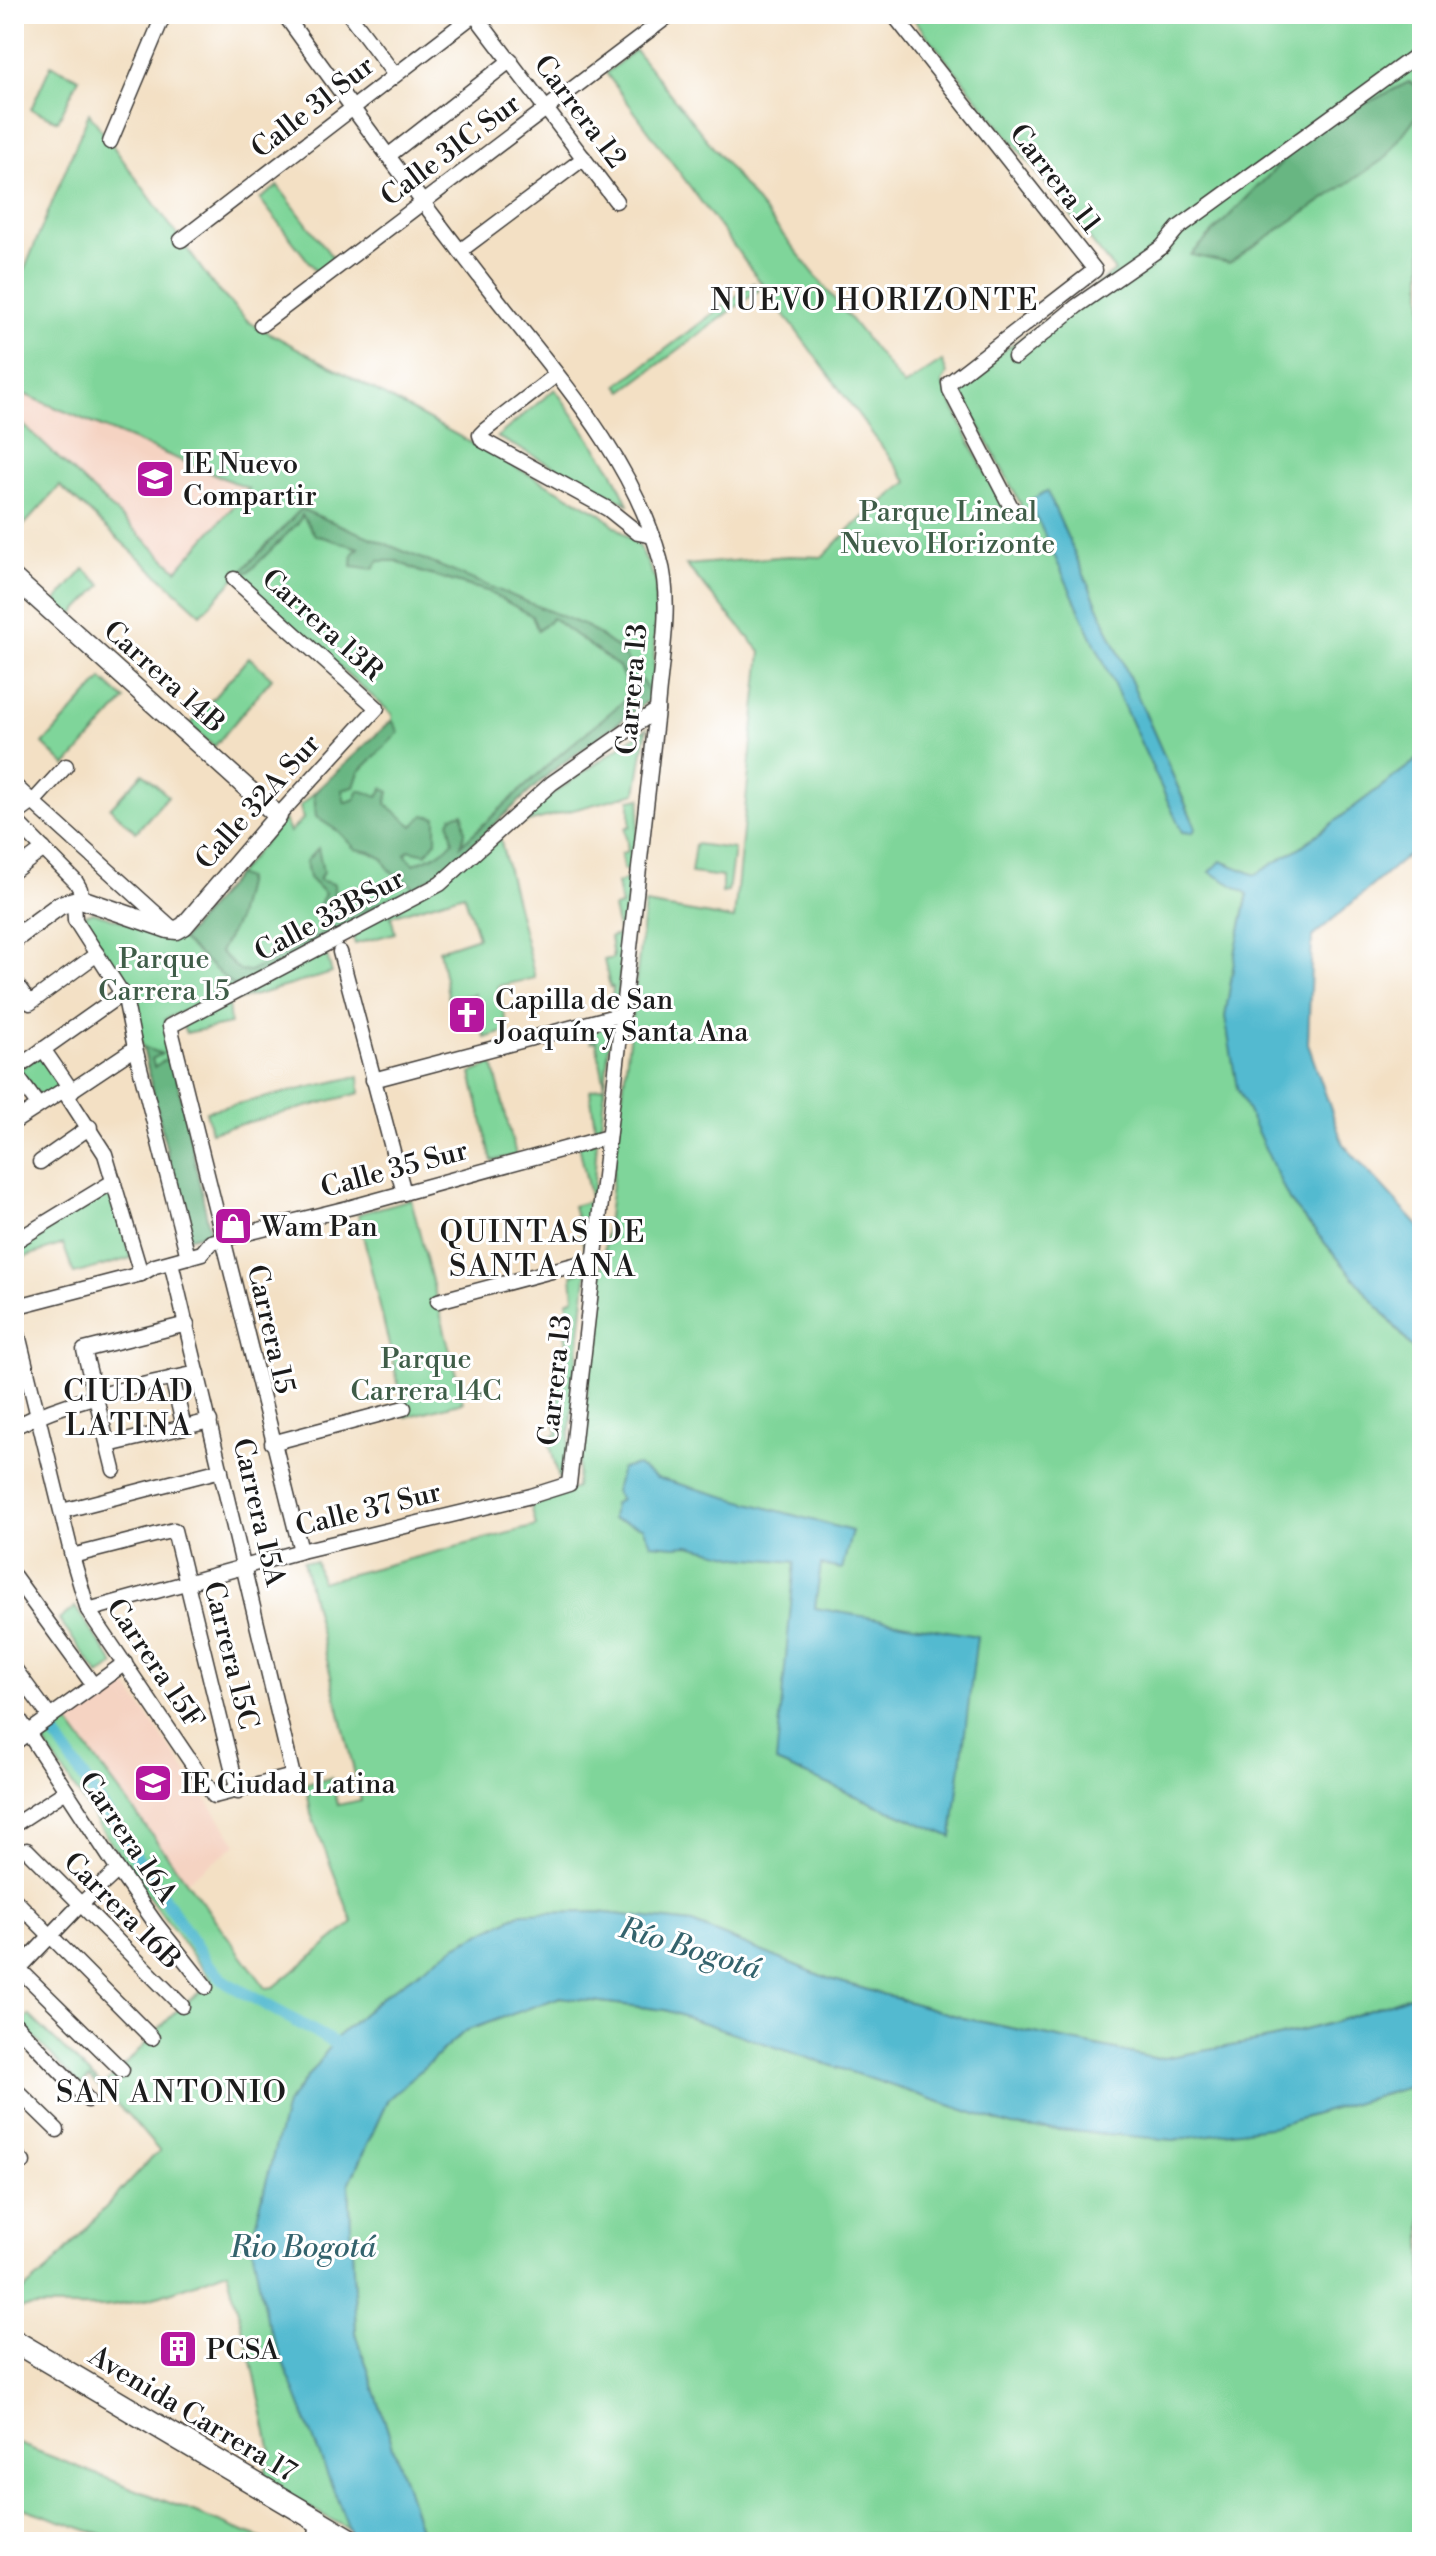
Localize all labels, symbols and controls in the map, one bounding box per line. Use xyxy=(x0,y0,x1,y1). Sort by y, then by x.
street label: Calle 31 Sur xyxy=(244,48,381,166)
street label: Carrera 12 xyxy=(526,48,634,175)
street label: Calle 31C Sur xyxy=(374,86,528,214)
street label: Carrera 11 xyxy=(1001,117,1108,241)
district label: NUEVO HORIZONTE xyxy=(710,282,1040,320)
place label: IE Nuevo Compartir xyxy=(183,447,317,514)
school or university icon: IE Nuevo Compartir xyxy=(134,458,176,500)
park label: Parque Lineal Nuevo Horizonte xyxy=(840,495,1056,562)
street label: Carrera 13R xyxy=(254,562,390,689)
street label: Carrera 14B xyxy=(96,613,232,741)
street label: Carrera 13 xyxy=(609,622,656,756)
street label: Calle 32A Sur xyxy=(188,727,328,877)
street label: Calle 33BSur xyxy=(249,861,411,969)
park label: Parque Carrera 15 xyxy=(98,942,230,1009)
place label: Capilla de San Joaquín y Santa Ana xyxy=(494,983,749,1050)
church icon: Capilla de San Joaquín y Santa Ana xyxy=(446,994,488,1036)
street label: Calle 35 Sur xyxy=(317,1133,472,1206)
shop icon: Wam Pan xyxy=(212,1205,254,1247)
place label: Wam Pan xyxy=(260,1210,378,1245)
district label: QUINTAS DE SANTA ANA xyxy=(440,1214,646,1286)
street label: Carrera 15 xyxy=(239,1261,302,1397)
street label: Carrera 13 xyxy=(531,1313,580,1447)
park label: Parque Carrera 14C xyxy=(351,1342,501,1409)
district label: CIUDAD LATINA xyxy=(63,1373,195,1445)
street label: Carrera 15A xyxy=(225,1435,293,1590)
street label: Calle 37 Sur xyxy=(292,1474,445,1544)
street label: Carrera 15C xyxy=(195,1578,266,1733)
street label: Carrera 15F xyxy=(98,1592,211,1736)
school or university icon: IE Ciudad Latina xyxy=(132,1762,174,1804)
street label: Carrera 16A xyxy=(71,1765,185,1911)
place label: IE Ciudad Latina xyxy=(181,1767,396,1802)
street label: Carrera 16B xyxy=(56,1845,188,1977)
water label: Río Bogotá xyxy=(614,1909,766,1989)
district label: SAN ANTONIO xyxy=(56,2074,288,2112)
water label: Rio Bogotá xyxy=(229,2229,377,2267)
building icon: PCSA xyxy=(157,2328,199,2370)
place label: PCSA xyxy=(206,2333,280,2368)
street label: Avenida Carrera 17 xyxy=(81,2338,302,2490)

